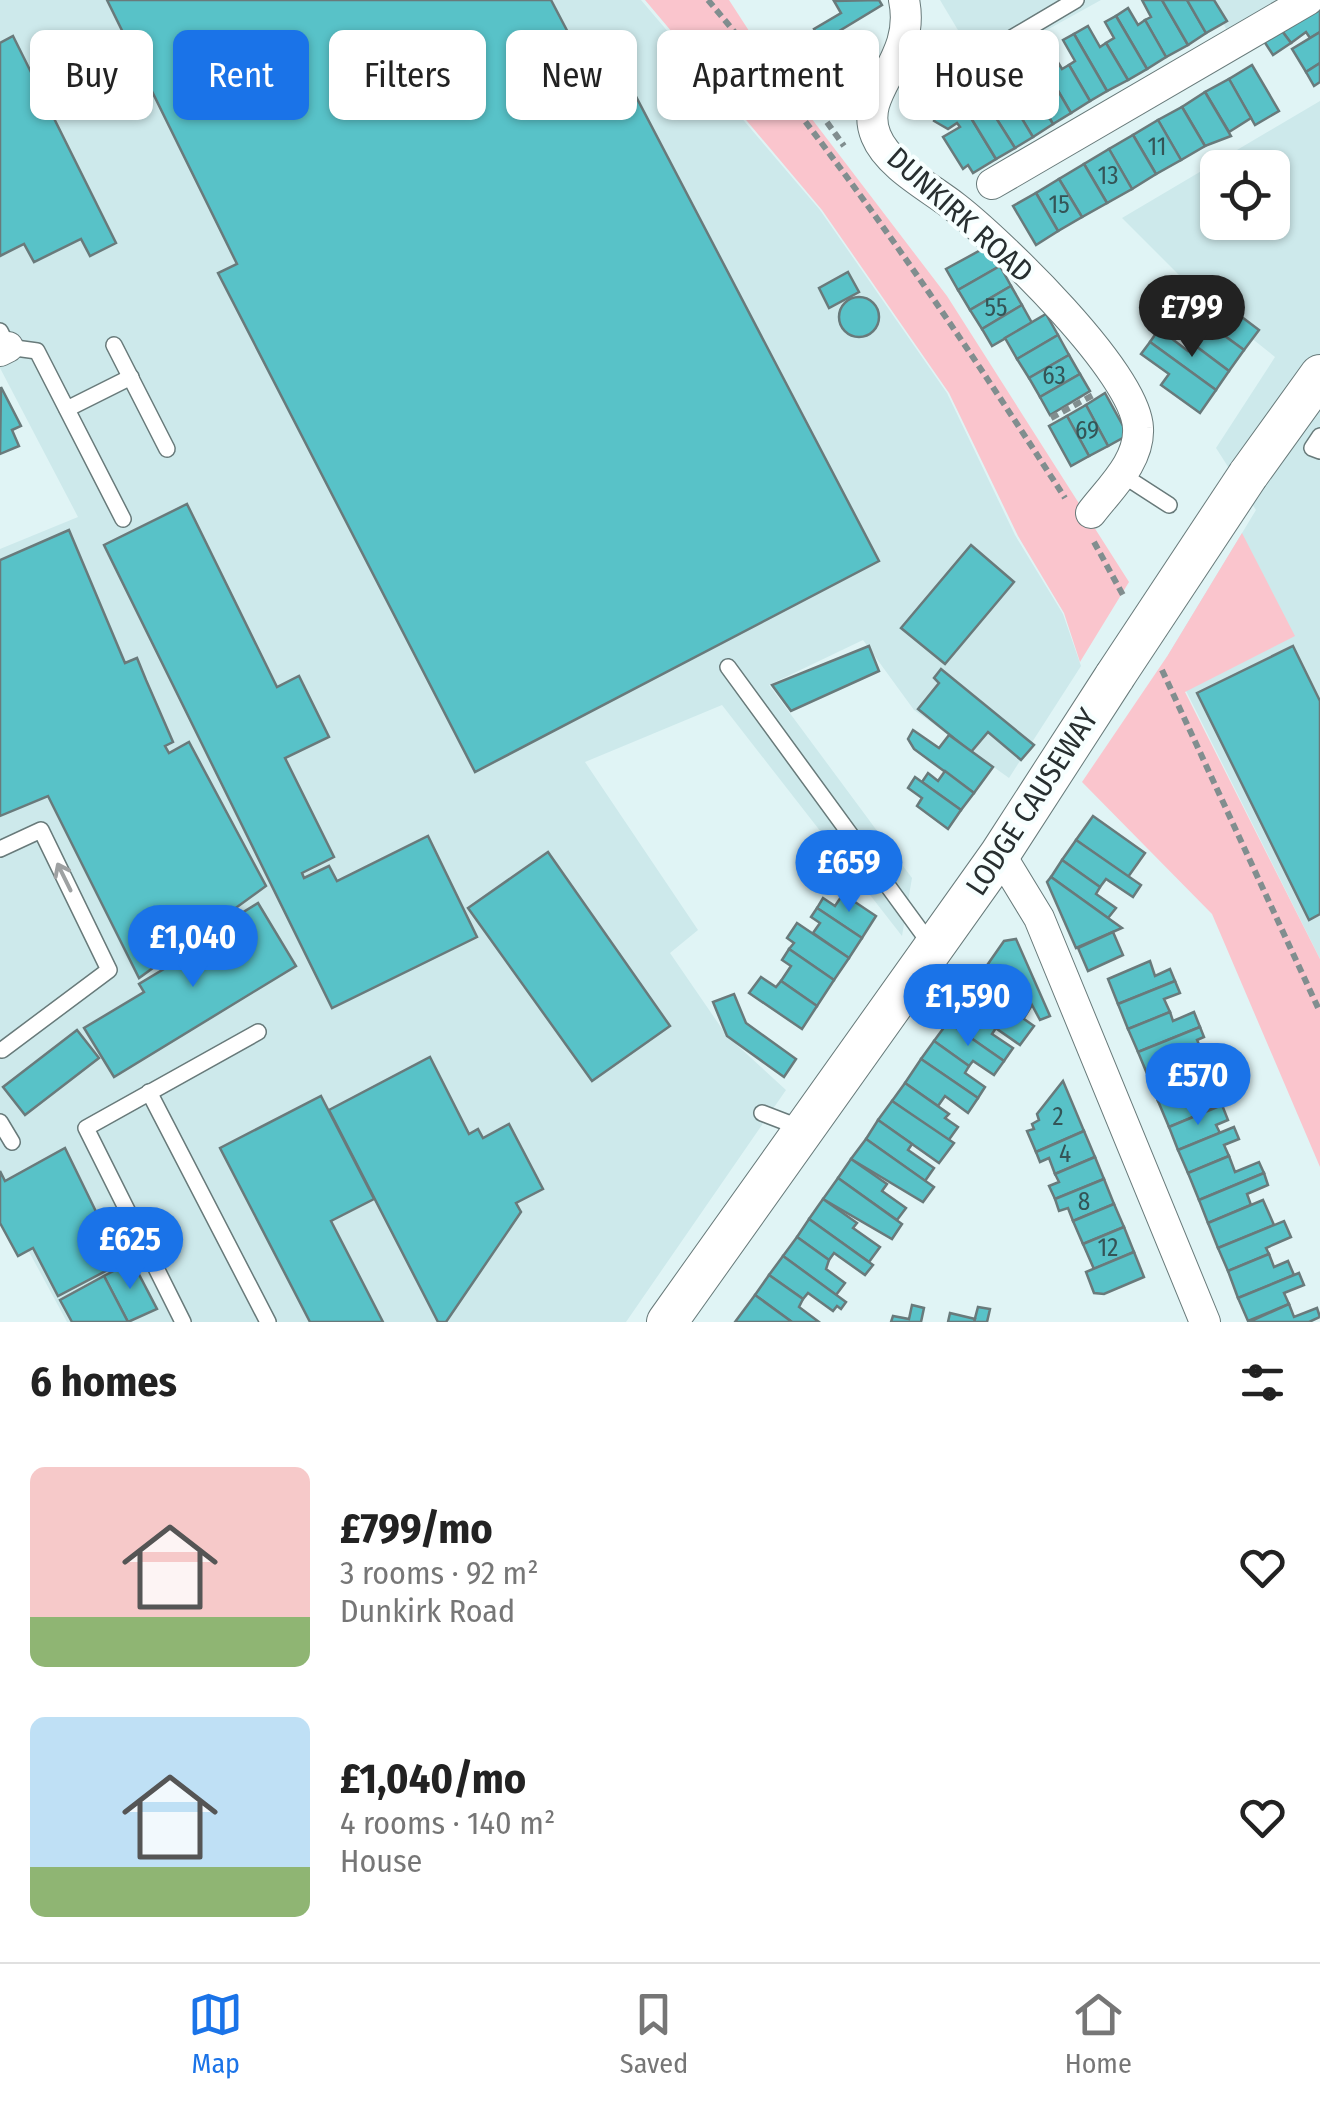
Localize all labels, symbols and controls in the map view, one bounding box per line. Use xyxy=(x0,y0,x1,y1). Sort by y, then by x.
chip: Buy xyxy=(30,30,153,120)
chip: Rent xyxy=(173,30,309,120)
chip: Filters xyxy=(329,30,486,120)
chip: New xyxy=(506,30,637,120)
chip: Apartment xyxy=(657,30,879,120)
chip: House xyxy=(899,30,1059,120)
house number: 11 xyxy=(1147,132,1167,162)
street label: DUNKIRK ROAD xyxy=(880,140,1040,290)
map controls xyxy=(1200,150,1290,240)
button: locate xyxy=(1200,150,1290,240)
house number: 13 xyxy=(1097,161,1119,191)
house number: 15 xyxy=(1048,190,1070,220)
pin: £799 xyxy=(1133,275,1251,360)
text: £799 xyxy=(1161,288,1223,326)
house number: 55 xyxy=(985,293,1007,323)
house number: 63 xyxy=(1042,361,1066,391)
house number: 69 xyxy=(1075,416,1099,446)
street label: LODGE CAUSEWAY xyxy=(958,702,1106,902)
pin: £659 xyxy=(790,830,908,915)
text: £659 xyxy=(817,843,881,881)
one-way arrow xyxy=(53,862,72,892)
pin: £1,040 xyxy=(112,905,274,990)
text: £1,040 xyxy=(150,918,236,956)
pin: £1,590 xyxy=(887,964,1049,1049)
text: £1,590 xyxy=(926,977,1010,1015)
pin: £570 xyxy=(1139,1043,1257,1128)
text: £570 xyxy=(1167,1056,1229,1094)
house number: 2 xyxy=(1052,1102,1064,1132)
house number: 4 xyxy=(1059,1139,1071,1169)
house number: 8 xyxy=(1078,1187,1090,1217)
pin: £625 xyxy=(71,1207,189,1292)
text: £625 xyxy=(99,1220,161,1258)
house number: 12 xyxy=(1098,1233,1118,1263)
icon: filters xyxy=(1235,1355,1290,1410)
text: 6 homes xyxy=(30,1357,177,1407)
text: £799/mo xyxy=(340,1504,493,1554)
icon: home xyxy=(110,1507,230,1627)
icon: heart xyxy=(1235,1540,1290,1595)
text: 3 rooms · 92 m² xyxy=(340,1554,539,1592)
text: Dunkirk Road xyxy=(340,1592,515,1630)
text: £1,040/mo xyxy=(340,1754,526,1804)
icon: home xyxy=(110,1757,230,1877)
icon: heart xyxy=(1235,1790,1290,1845)
text: 4 rooms · 140 m² xyxy=(340,1804,555,1842)
text: House xyxy=(340,1842,422,1880)
tab: Map xyxy=(188,1987,243,2080)
tab: Saved xyxy=(620,1987,688,2080)
tab: Home xyxy=(1065,1987,1132,2080)

